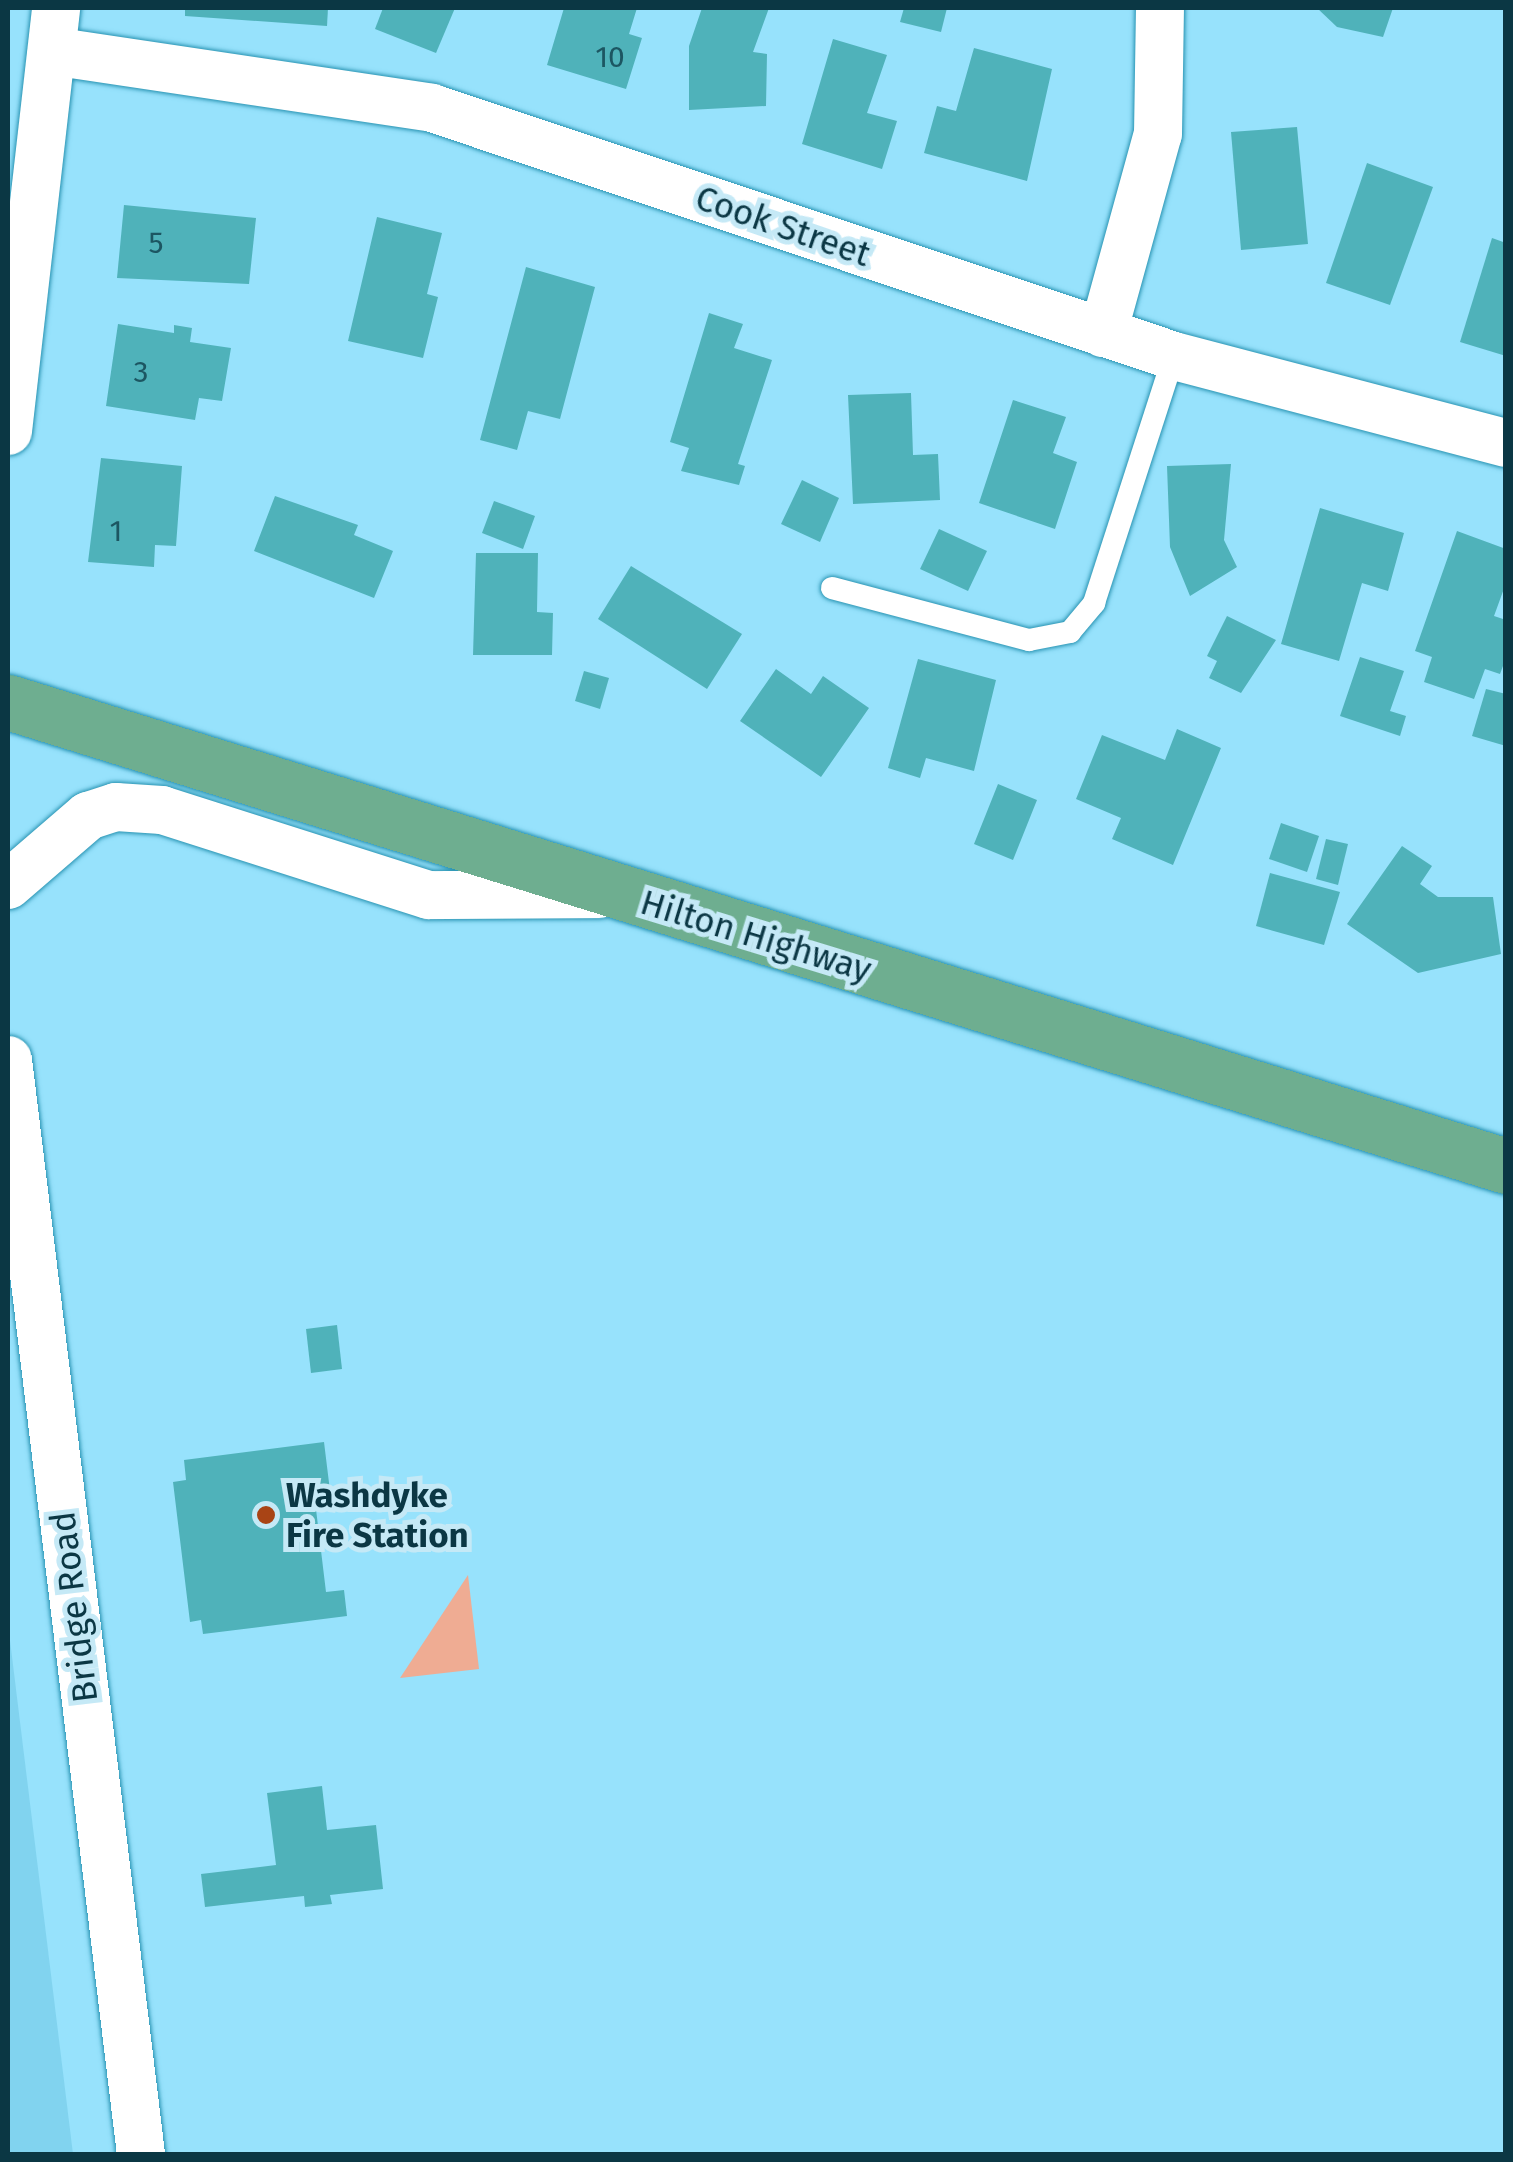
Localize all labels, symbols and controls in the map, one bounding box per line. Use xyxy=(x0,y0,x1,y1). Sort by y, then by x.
house number: 10 xyxy=(595,39,625,75)
street label: Cook Street xyxy=(690,177,876,275)
house number: 5 xyxy=(148,225,164,261)
house number: 3 xyxy=(134,354,148,390)
house number: 1 xyxy=(110,513,122,549)
street label: Hilton Highway xyxy=(636,881,876,991)
place label: Washdyke Fire Station xyxy=(286,1474,469,1556)
marker: Washdyke Fire Station xyxy=(255,1504,277,1526)
street label: Bridge Road xyxy=(41,1509,107,1705)

